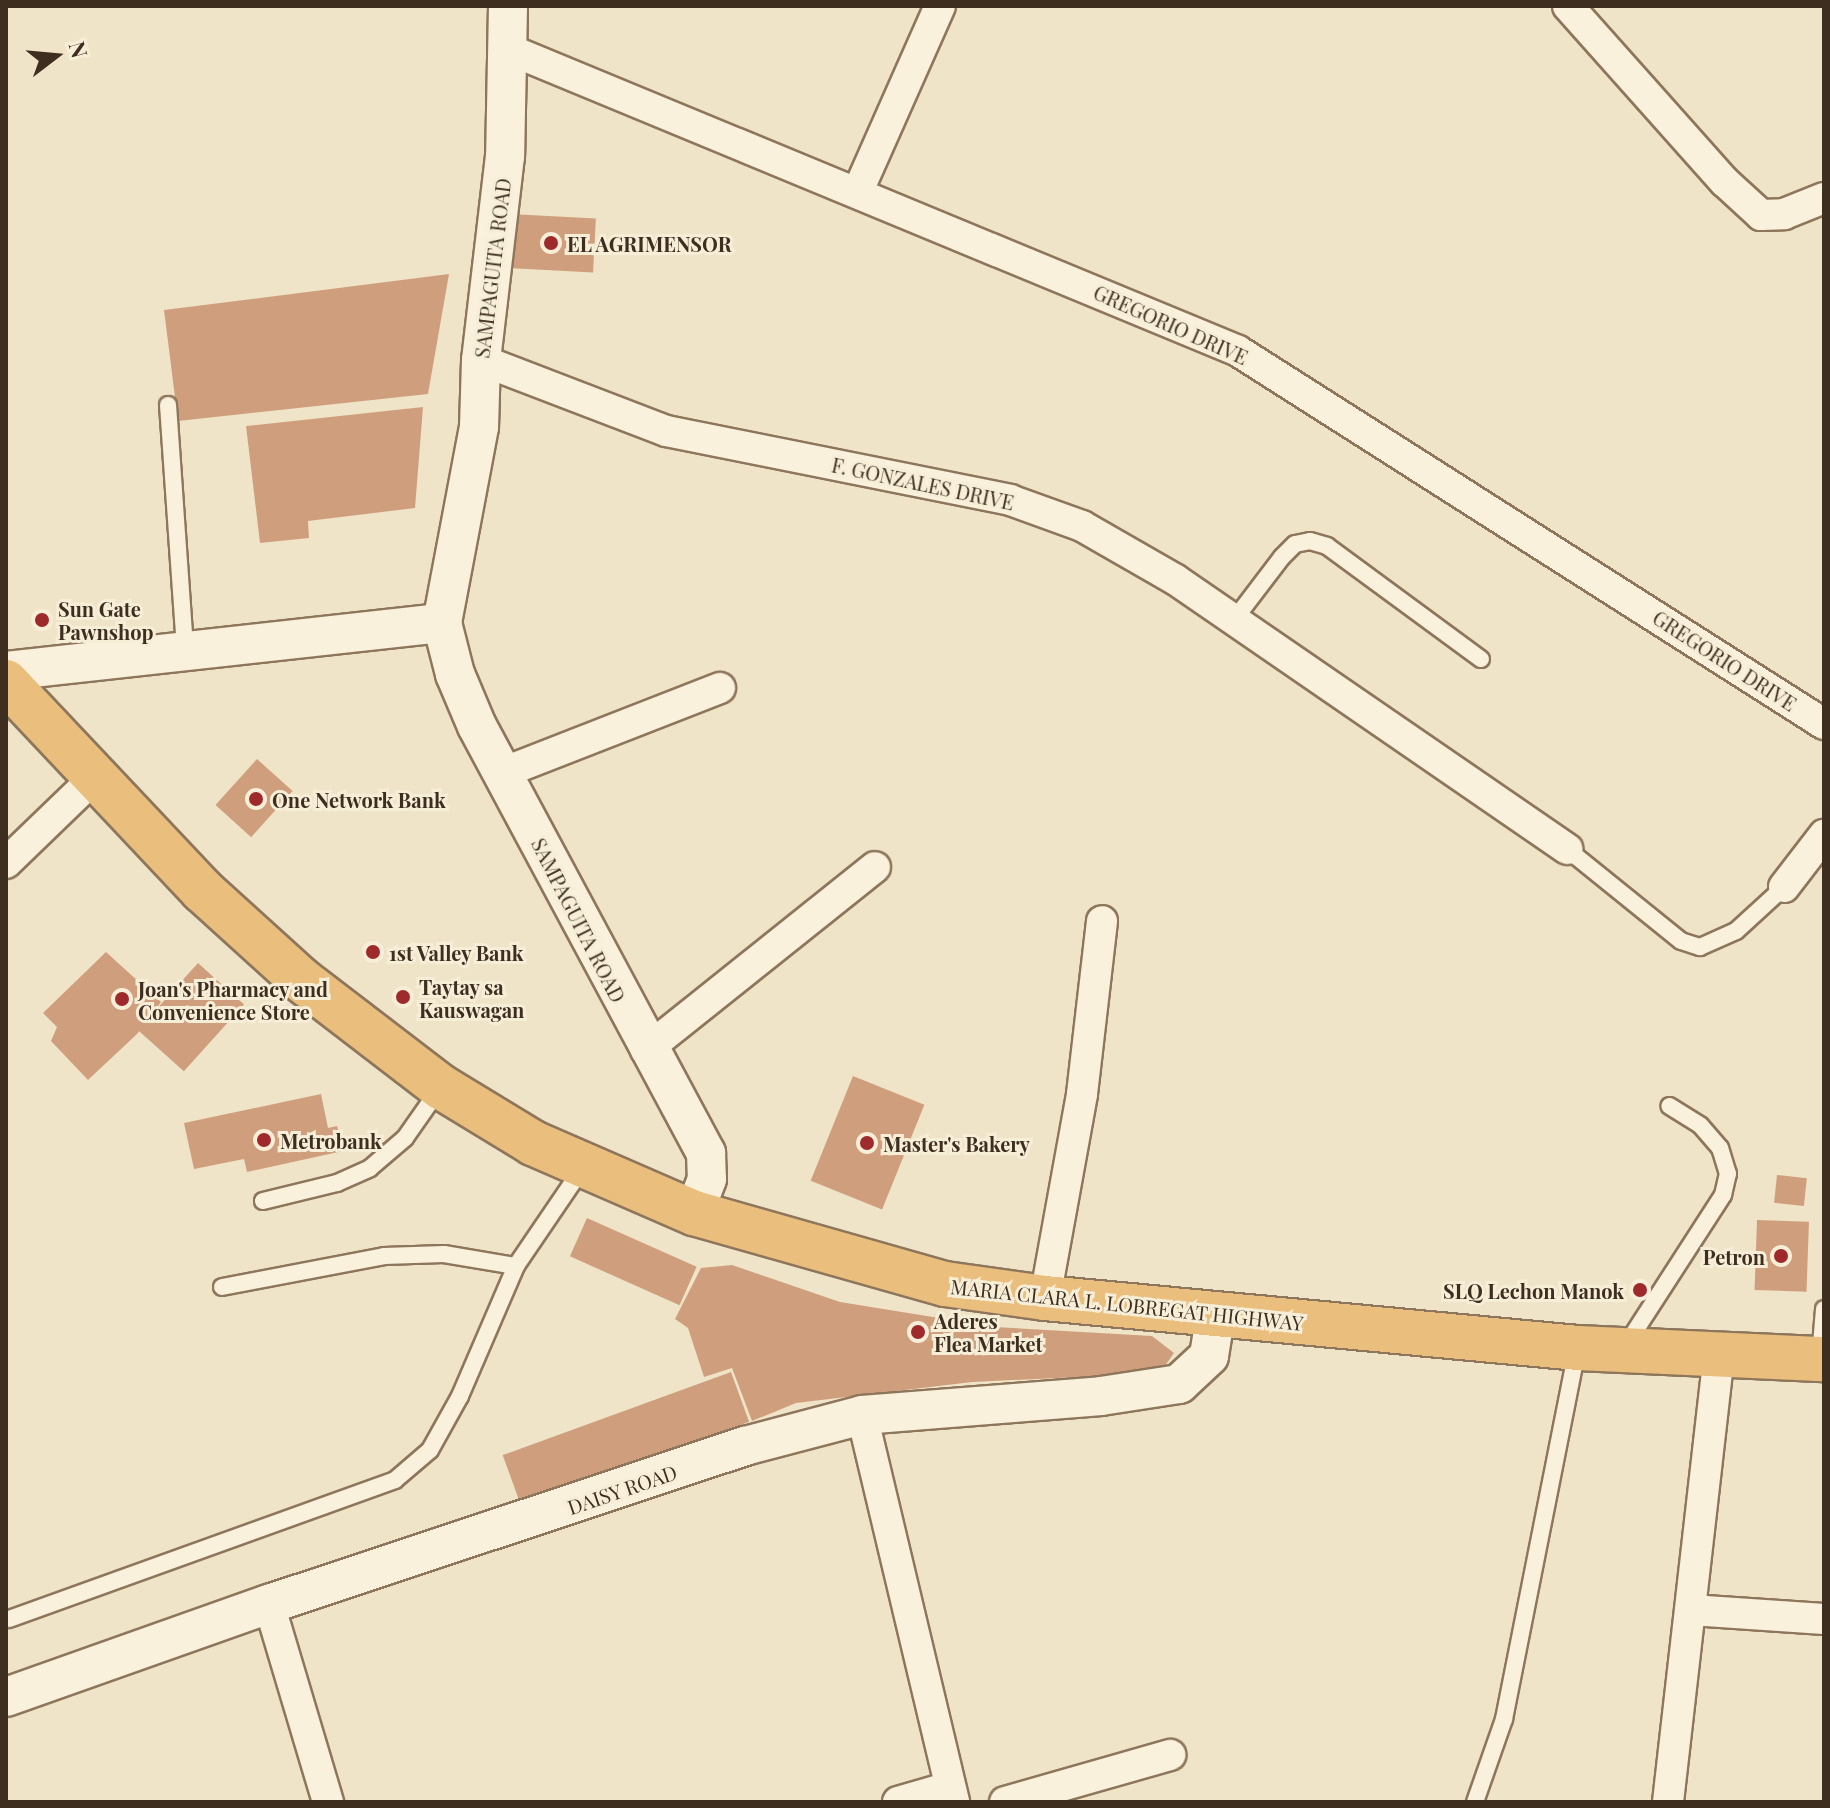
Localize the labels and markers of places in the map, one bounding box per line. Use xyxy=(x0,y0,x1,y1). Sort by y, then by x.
place label: EL AGRIMENSOR xyxy=(567,231,733,255)
marker: EL AGRIMENSOR xyxy=(542,234,560,252)
place label: Sun Gate Pawnshop xyxy=(58,596,153,643)
marker: Sun Gate Pawnshop xyxy=(33,611,51,629)
place label: One Network Bank xyxy=(272,787,446,811)
marker: One Network Bank xyxy=(247,790,265,808)
place label: 1st Valley Bank xyxy=(389,940,525,964)
marker: 1st Valley Bank xyxy=(364,943,382,961)
place label: Taytay sa Kauswagan xyxy=(419,974,524,1021)
place label: Joan's Pharmacy and Convenience Store xyxy=(138,976,329,1023)
marker: Taytay sa Kauswagan xyxy=(394,988,412,1006)
marker: Joan's Pharmacy and Convenience Store xyxy=(113,990,131,1008)
place label: Metrobank xyxy=(280,1128,382,1152)
marker: Metrobank xyxy=(255,1131,273,1149)
place label: Master's Bakery xyxy=(883,1131,1030,1155)
marker: Master's Bakery xyxy=(858,1134,876,1152)
place label: Petron xyxy=(1703,1244,1765,1268)
marker: Petron xyxy=(1772,1247,1790,1265)
place label: SLQ Lechon Manok xyxy=(1443,1278,1624,1302)
marker: SLQ Lechon Manok xyxy=(1631,1281,1649,1299)
place label: Aderes Flea Market xyxy=(934,1308,1043,1355)
marker: Aderes Flea Market xyxy=(909,1323,927,1341)

